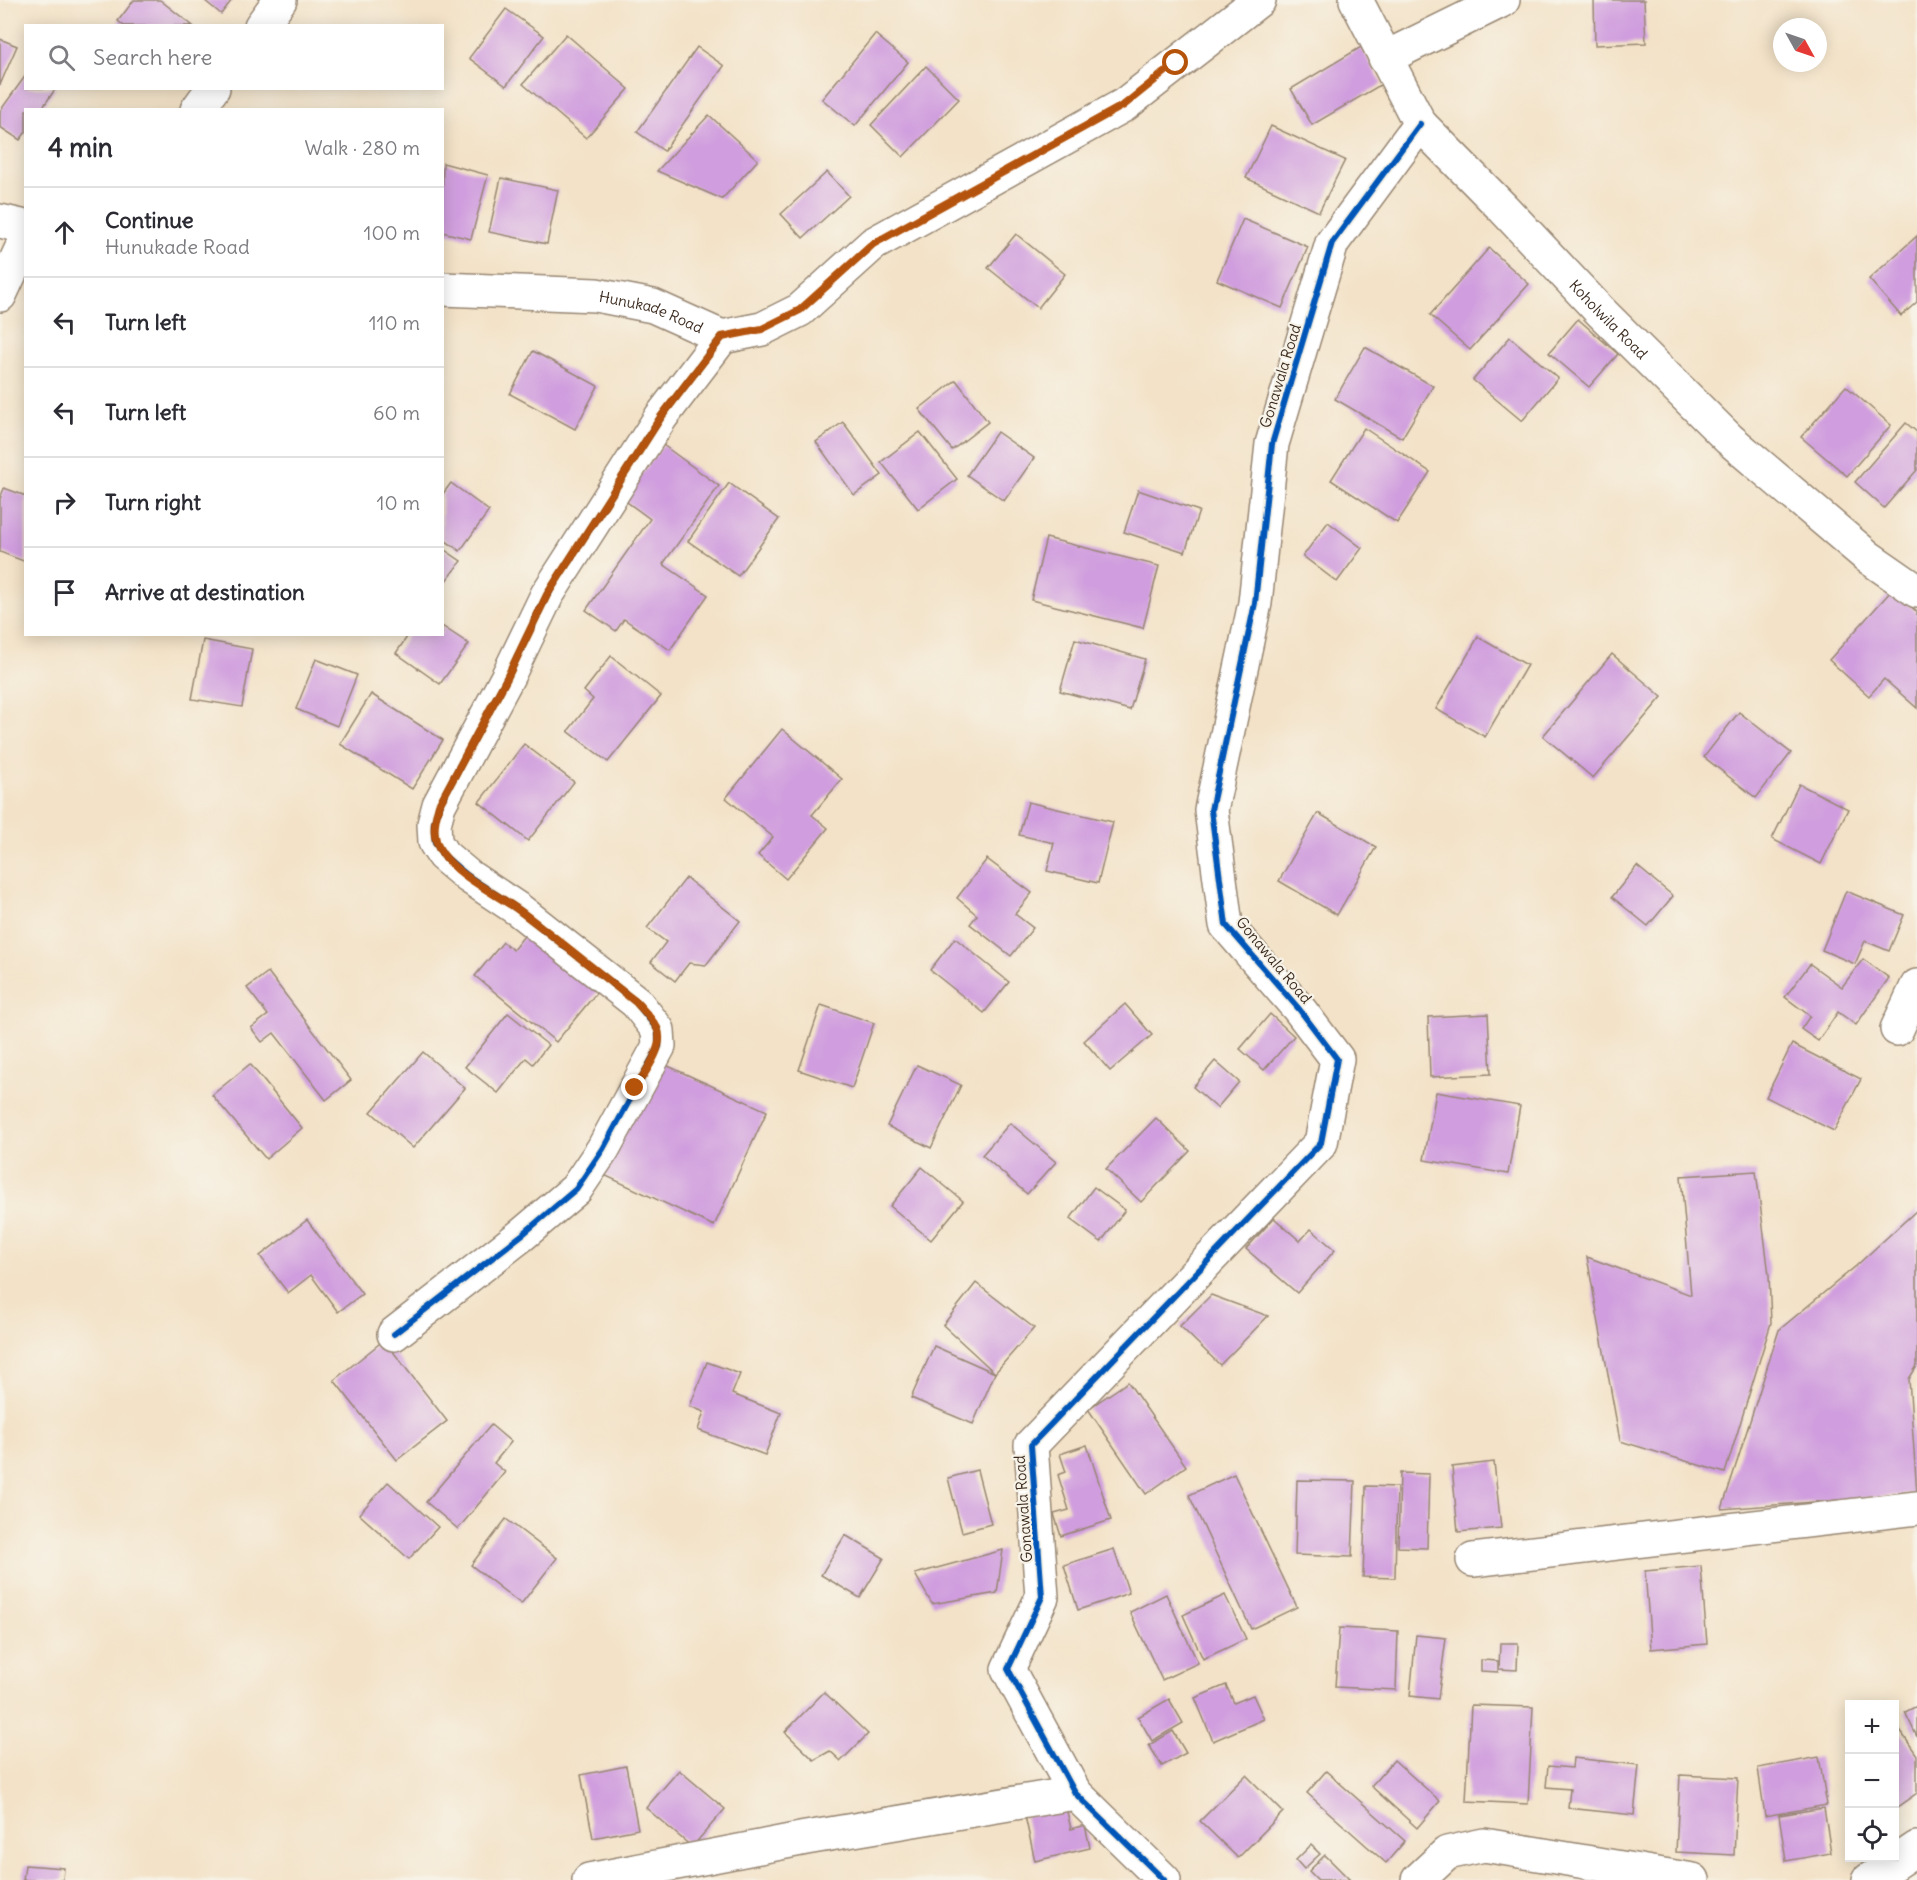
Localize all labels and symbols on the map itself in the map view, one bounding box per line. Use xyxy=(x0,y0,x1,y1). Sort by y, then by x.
north arrow xyxy=(1773,18,1827,72)
route start xyxy=(1162,49,1188,75)
street label: Koholwila Road xyxy=(1566,275,1652,363)
street label: Hunukade Road xyxy=(598,286,706,337)
street label: Gonawala Road xyxy=(1255,322,1305,430)
street label: Gonawala Road xyxy=(1232,913,1316,1007)
route end xyxy=(621,1074,647,1100)
street label: Gonawala Road xyxy=(1010,1455,1036,1563)

